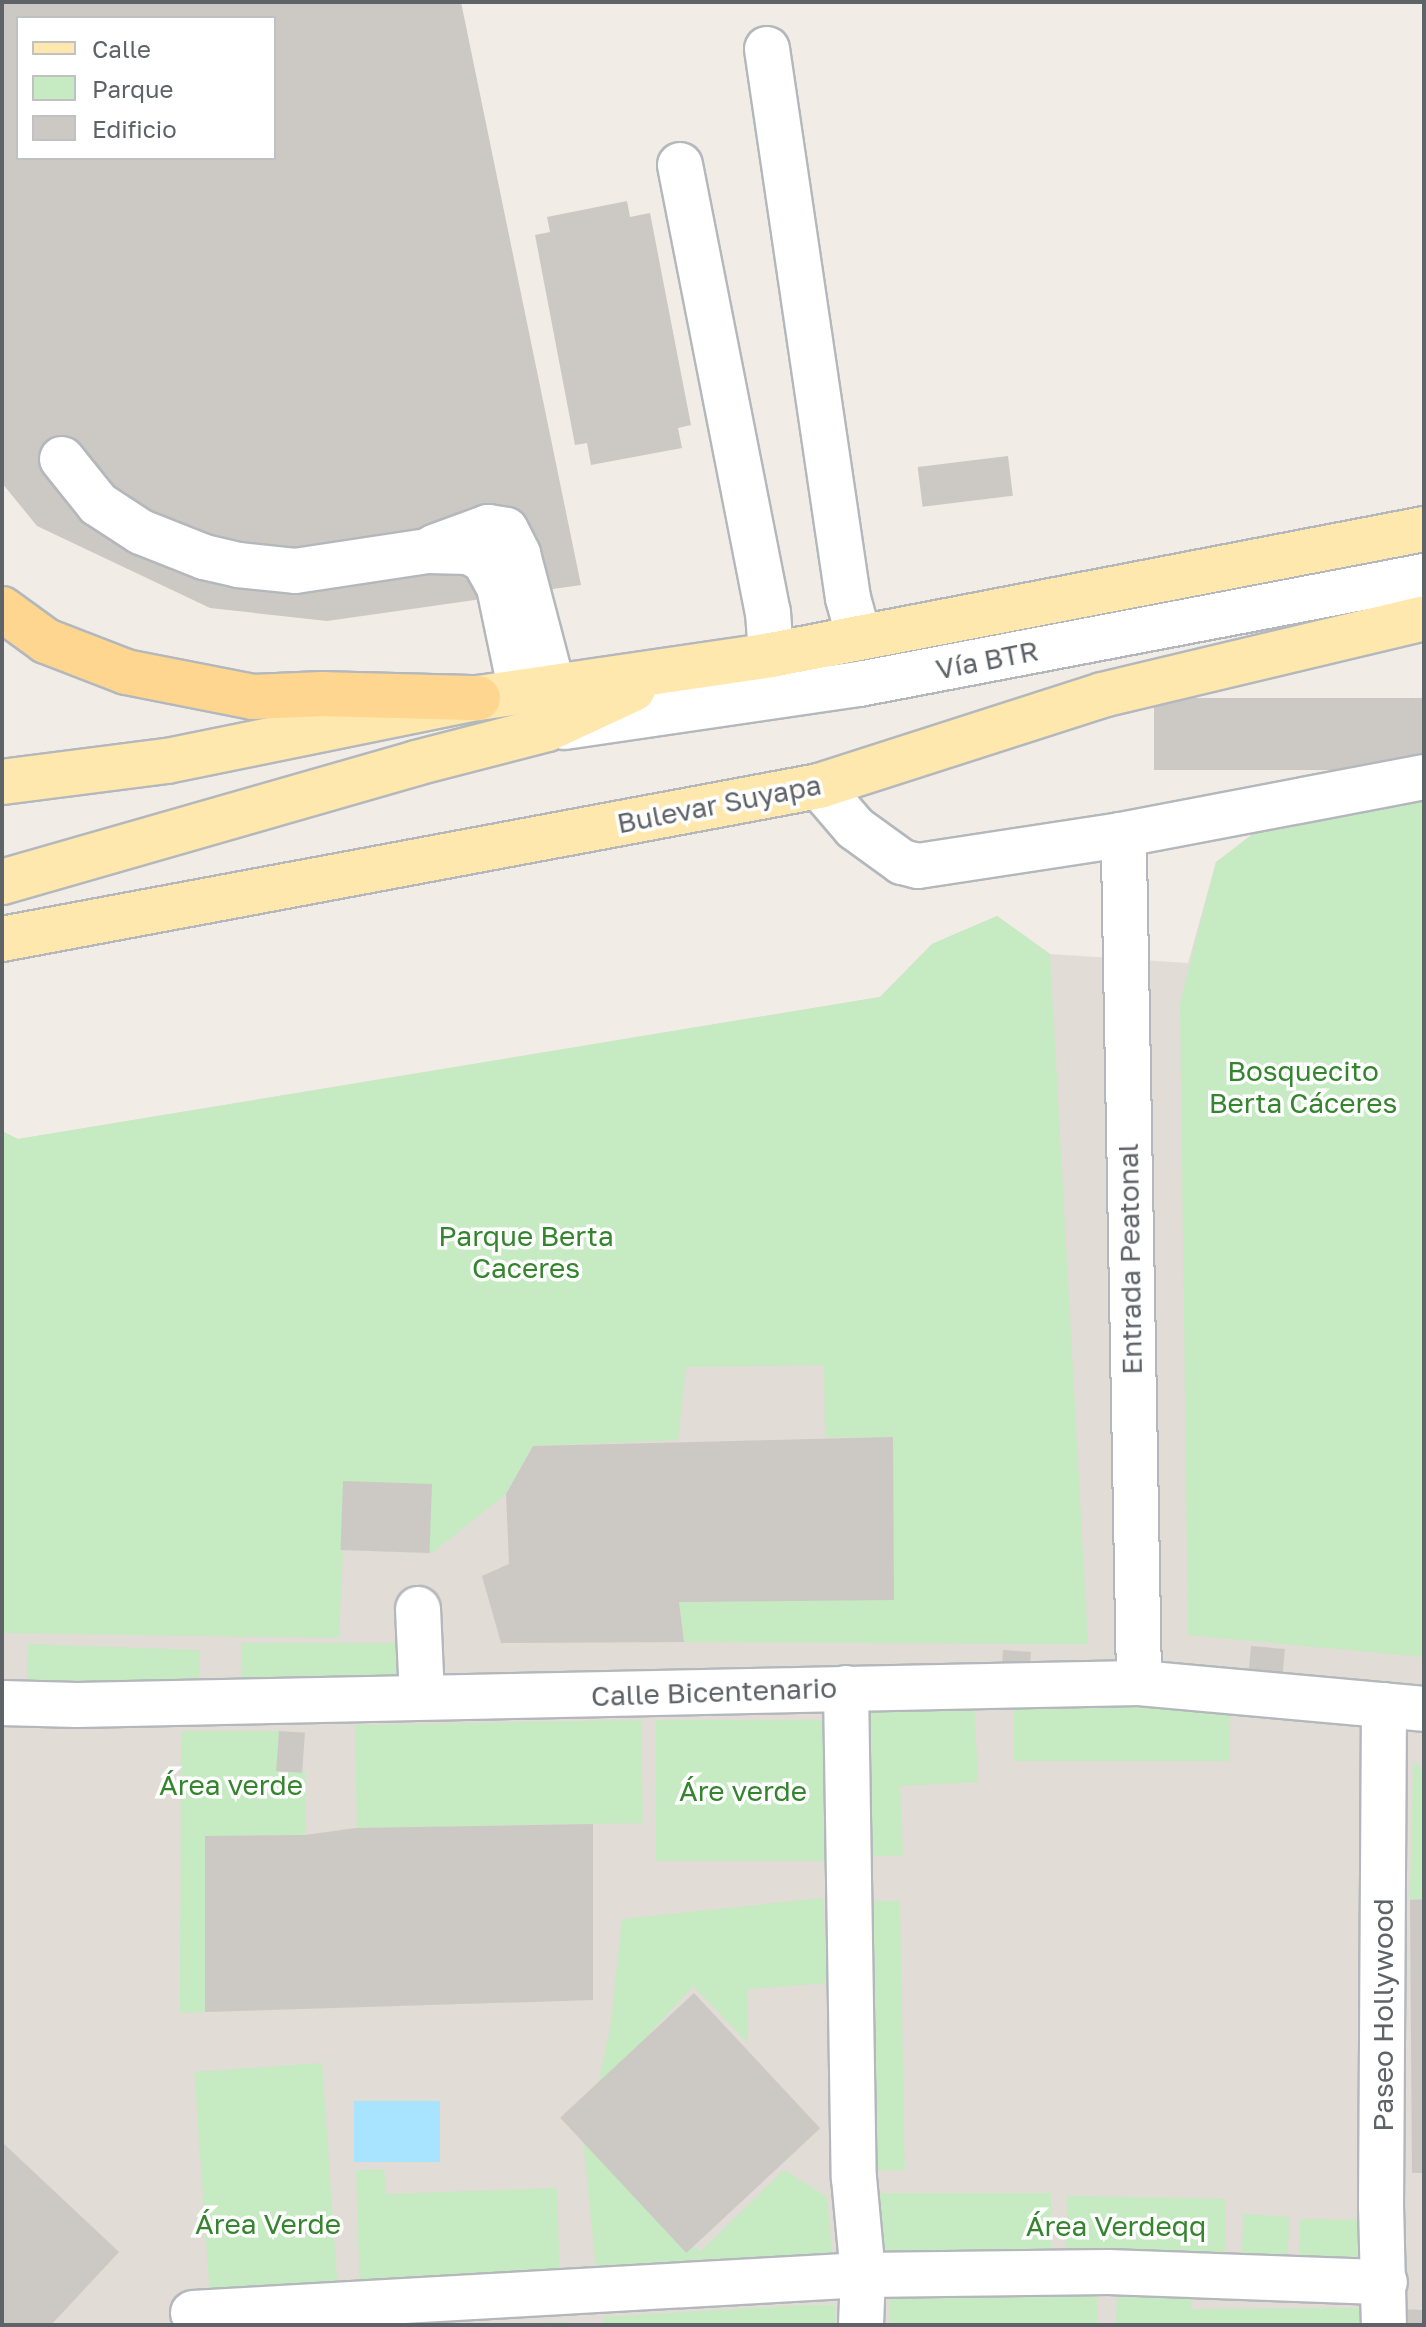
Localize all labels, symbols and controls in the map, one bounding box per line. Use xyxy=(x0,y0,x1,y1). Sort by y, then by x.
legend xyxy=(16,16,276,160)
text: Calle xyxy=(92,34,151,63)
text: Parque xyxy=(92,74,173,103)
text: Edificio xyxy=(92,114,177,143)
street label: Vía BTR xyxy=(933,634,1041,686)
street label: Bulevar Suyapa xyxy=(614,768,824,840)
park label: Bosquecito Berta Cáceres xyxy=(1209,1054,1397,1120)
street label: Entrada Peatonal xyxy=(1111,1143,1149,1375)
park label: Parque Berta Caceres xyxy=(438,1219,614,1285)
street label: Calle Bicentenario xyxy=(590,1671,838,1713)
park label: Área verde xyxy=(159,1768,303,1802)
park label: Áre verde xyxy=(679,1774,807,1808)
street label: Paseo Hollywood xyxy=(1366,1898,1400,2132)
park label: Área Verde xyxy=(195,2207,341,2241)
park label: Área Verdeqq xyxy=(1026,2209,1206,2243)

